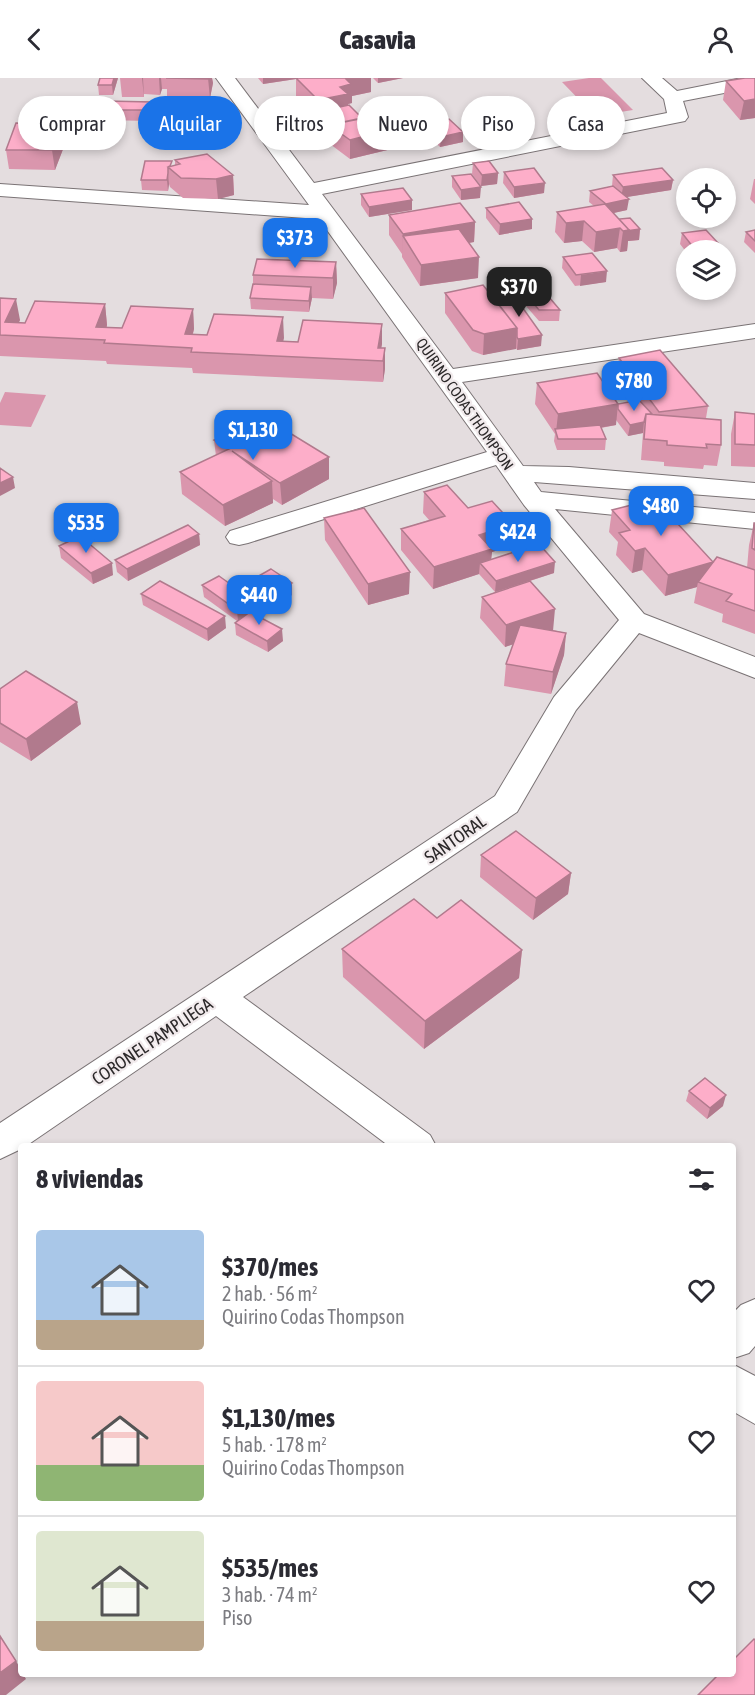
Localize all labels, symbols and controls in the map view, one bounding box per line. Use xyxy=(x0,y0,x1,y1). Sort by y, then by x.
icon: back xyxy=(18,23,51,56)
icon: person xyxy=(704,23,737,56)
text: Casavia xyxy=(339,24,416,55)
chip: Comprar xyxy=(18,96,126,150)
chip: Alquilar xyxy=(138,96,242,150)
chip: Filtros xyxy=(254,96,345,150)
chip: Nuevo xyxy=(357,96,449,150)
chip: Piso xyxy=(461,96,535,150)
chip: Casa xyxy=(547,96,625,150)
map controls xyxy=(676,168,736,300)
button: locate xyxy=(676,168,736,228)
pin: $373 xyxy=(259,218,331,269)
text: $373 xyxy=(277,226,313,249)
button: layers xyxy=(676,240,736,300)
pin: $370 xyxy=(483,267,555,318)
text: $370 xyxy=(501,275,537,298)
street label: QUIRINO CODAS THOMPSON xyxy=(413,335,517,473)
pin: $780 xyxy=(598,361,670,412)
text: $780 xyxy=(616,369,652,392)
pin: $1,130 xyxy=(204,410,302,461)
text: $1,130 xyxy=(228,418,278,441)
pin: $480 xyxy=(625,486,697,537)
text: $480 xyxy=(643,494,679,517)
pin: $535 xyxy=(50,503,122,554)
text: $535 xyxy=(68,511,104,534)
pin: $424 xyxy=(482,512,554,563)
text: $424 xyxy=(500,520,536,543)
pin: $440 xyxy=(223,575,295,626)
text: $440 xyxy=(241,583,277,606)
street label: SANTORAL xyxy=(420,810,490,868)
street label: CORONEL PAMPLIEGA xyxy=(88,993,216,1089)
icon: filters xyxy=(685,1163,718,1196)
text: 8 viviendas xyxy=(36,1164,143,1194)
text: $370/mes xyxy=(222,1252,318,1282)
icon: home xyxy=(84,1254,156,1326)
icon: heart xyxy=(685,1274,718,1307)
text: 2 hab. · 56 m² xyxy=(222,1282,317,1305)
text: Quirino Codas Thompson xyxy=(222,1305,405,1328)
text: $1,130/mes xyxy=(222,1403,335,1433)
icon: home xyxy=(84,1405,156,1477)
icon: heart xyxy=(685,1425,718,1458)
text: 5 hab. · 178 m² xyxy=(222,1433,327,1456)
text: Quirino Codas Thompson xyxy=(222,1456,405,1479)
text: $535/mes xyxy=(222,1553,318,1583)
icon: home xyxy=(84,1555,156,1627)
icon: heart xyxy=(685,1575,718,1608)
text: 3 hab. · 74 m² xyxy=(222,1583,317,1606)
text: Piso xyxy=(222,1606,252,1629)

